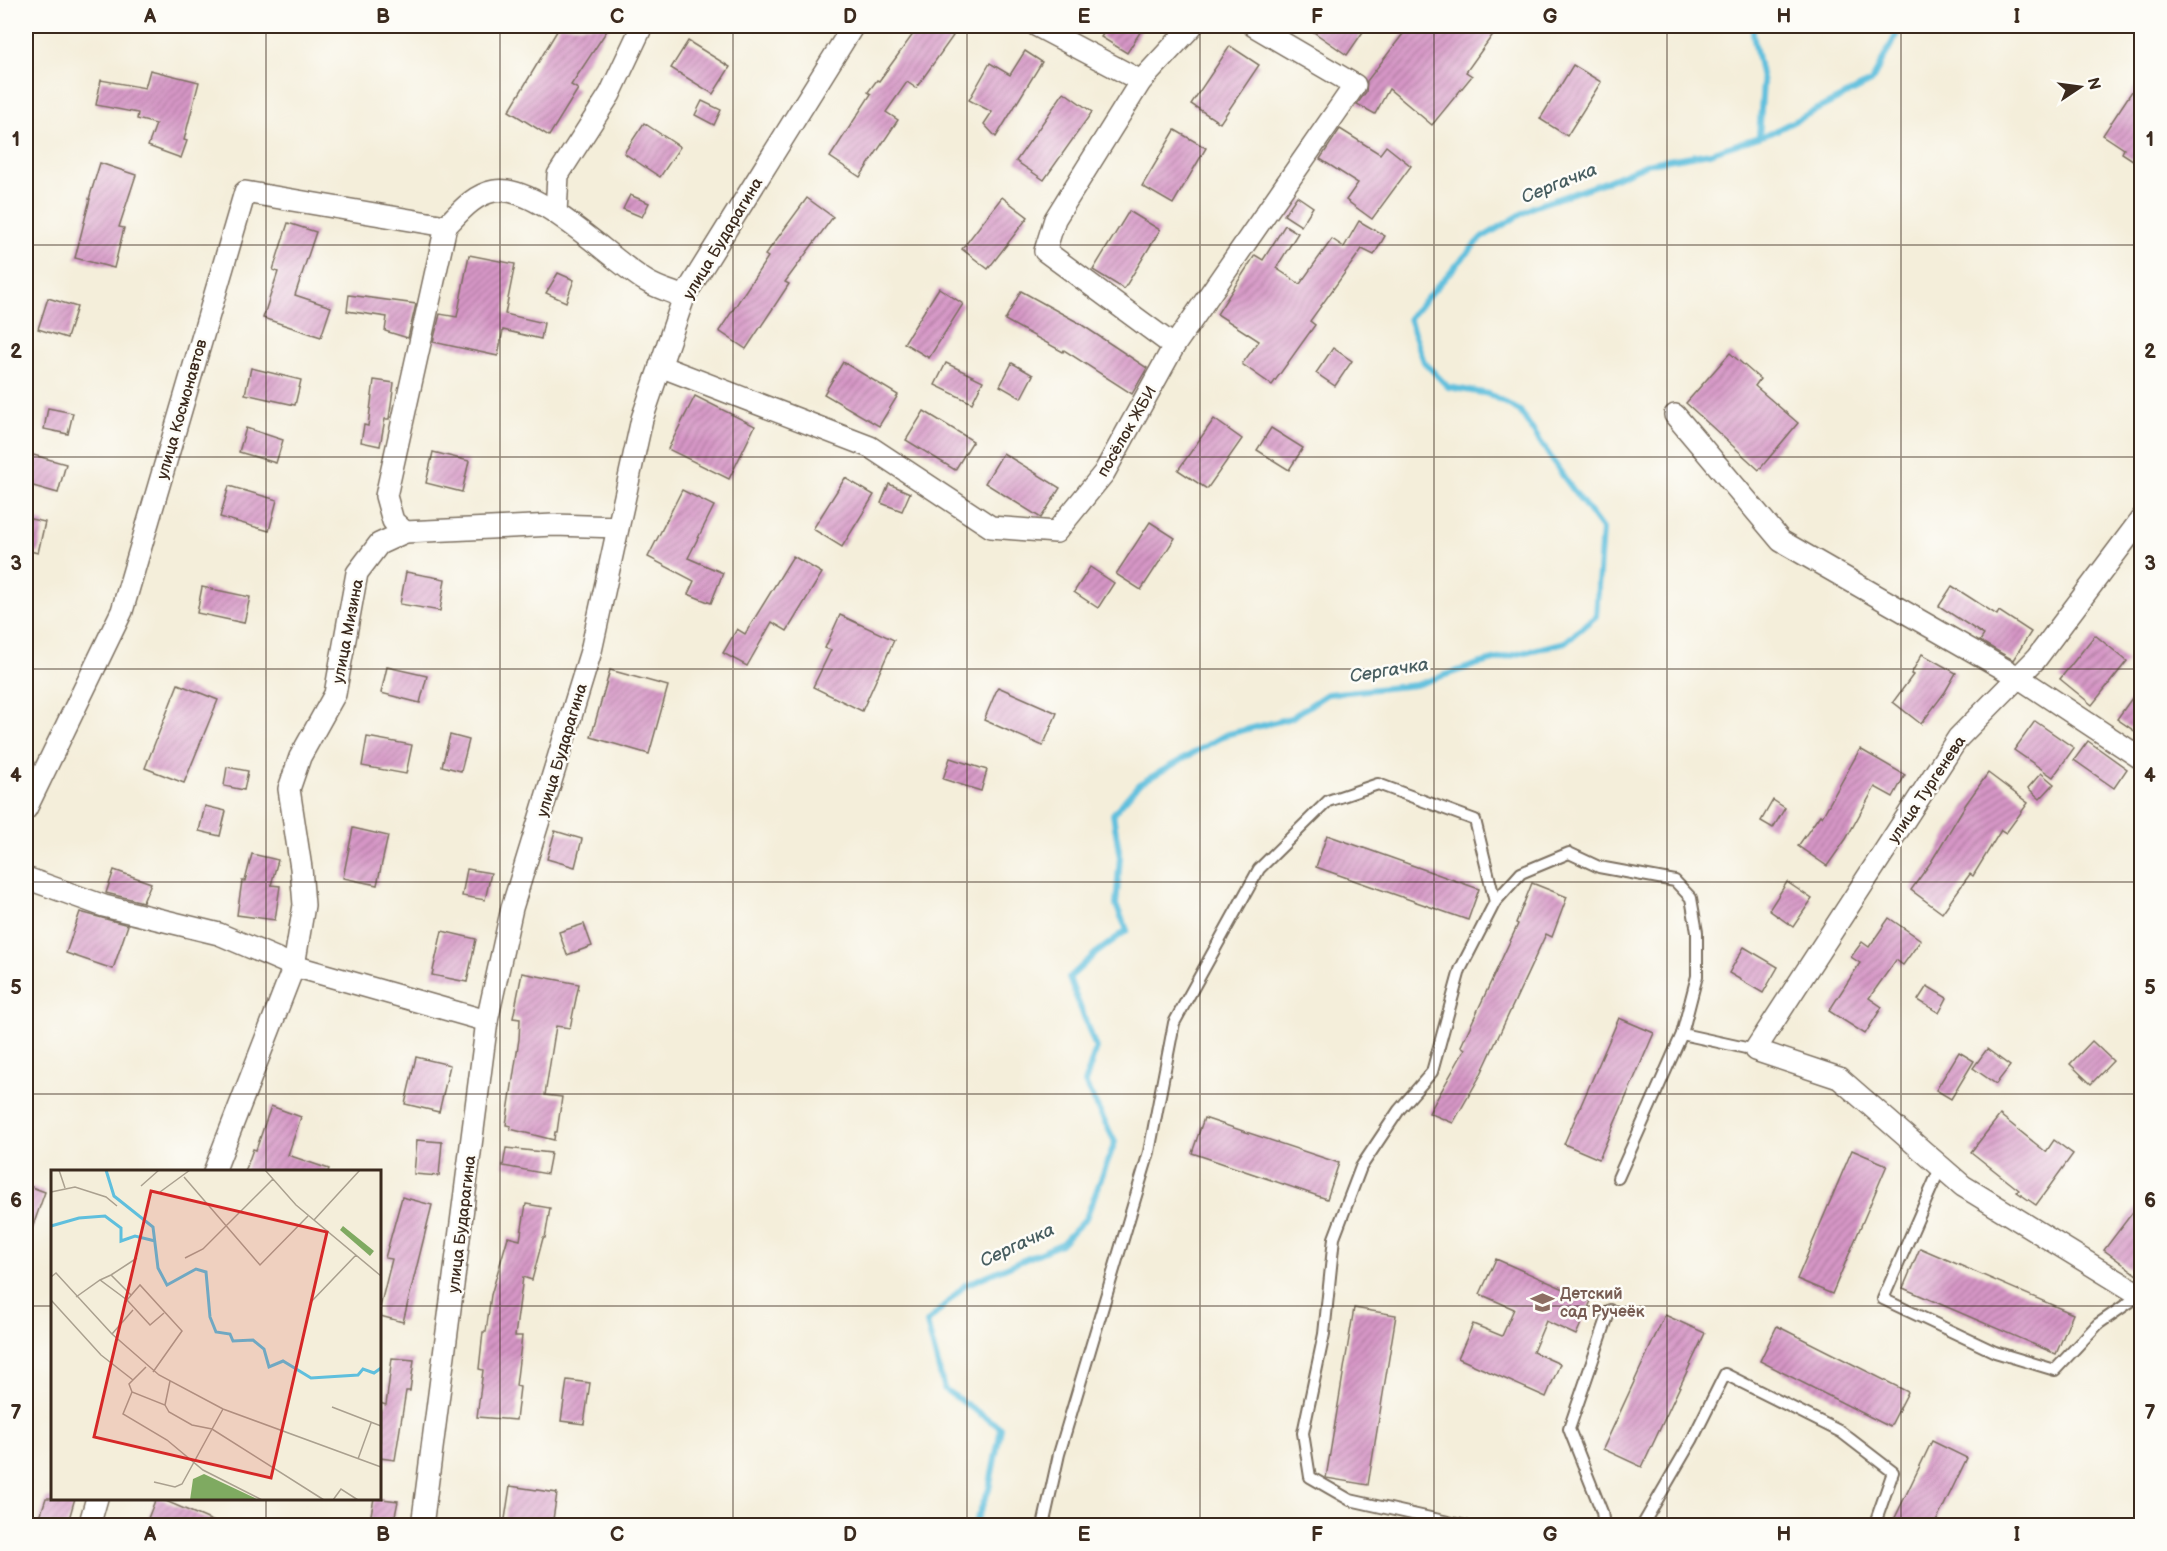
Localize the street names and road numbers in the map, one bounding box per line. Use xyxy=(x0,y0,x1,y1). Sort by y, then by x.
street label: улица Бударагина xyxy=(679,174,767,303)
street label: улица Космонавтов xyxy=(153,337,212,482)
street label: посёлок ЖБИ xyxy=(1094,383,1161,480)
street label: улица Мизина xyxy=(329,577,368,685)
street label: улица Бударагина xyxy=(533,681,592,819)
street label: улица Тургенева xyxy=(1884,732,1970,847)
street label: улица Бударагина xyxy=(445,1154,480,1294)

